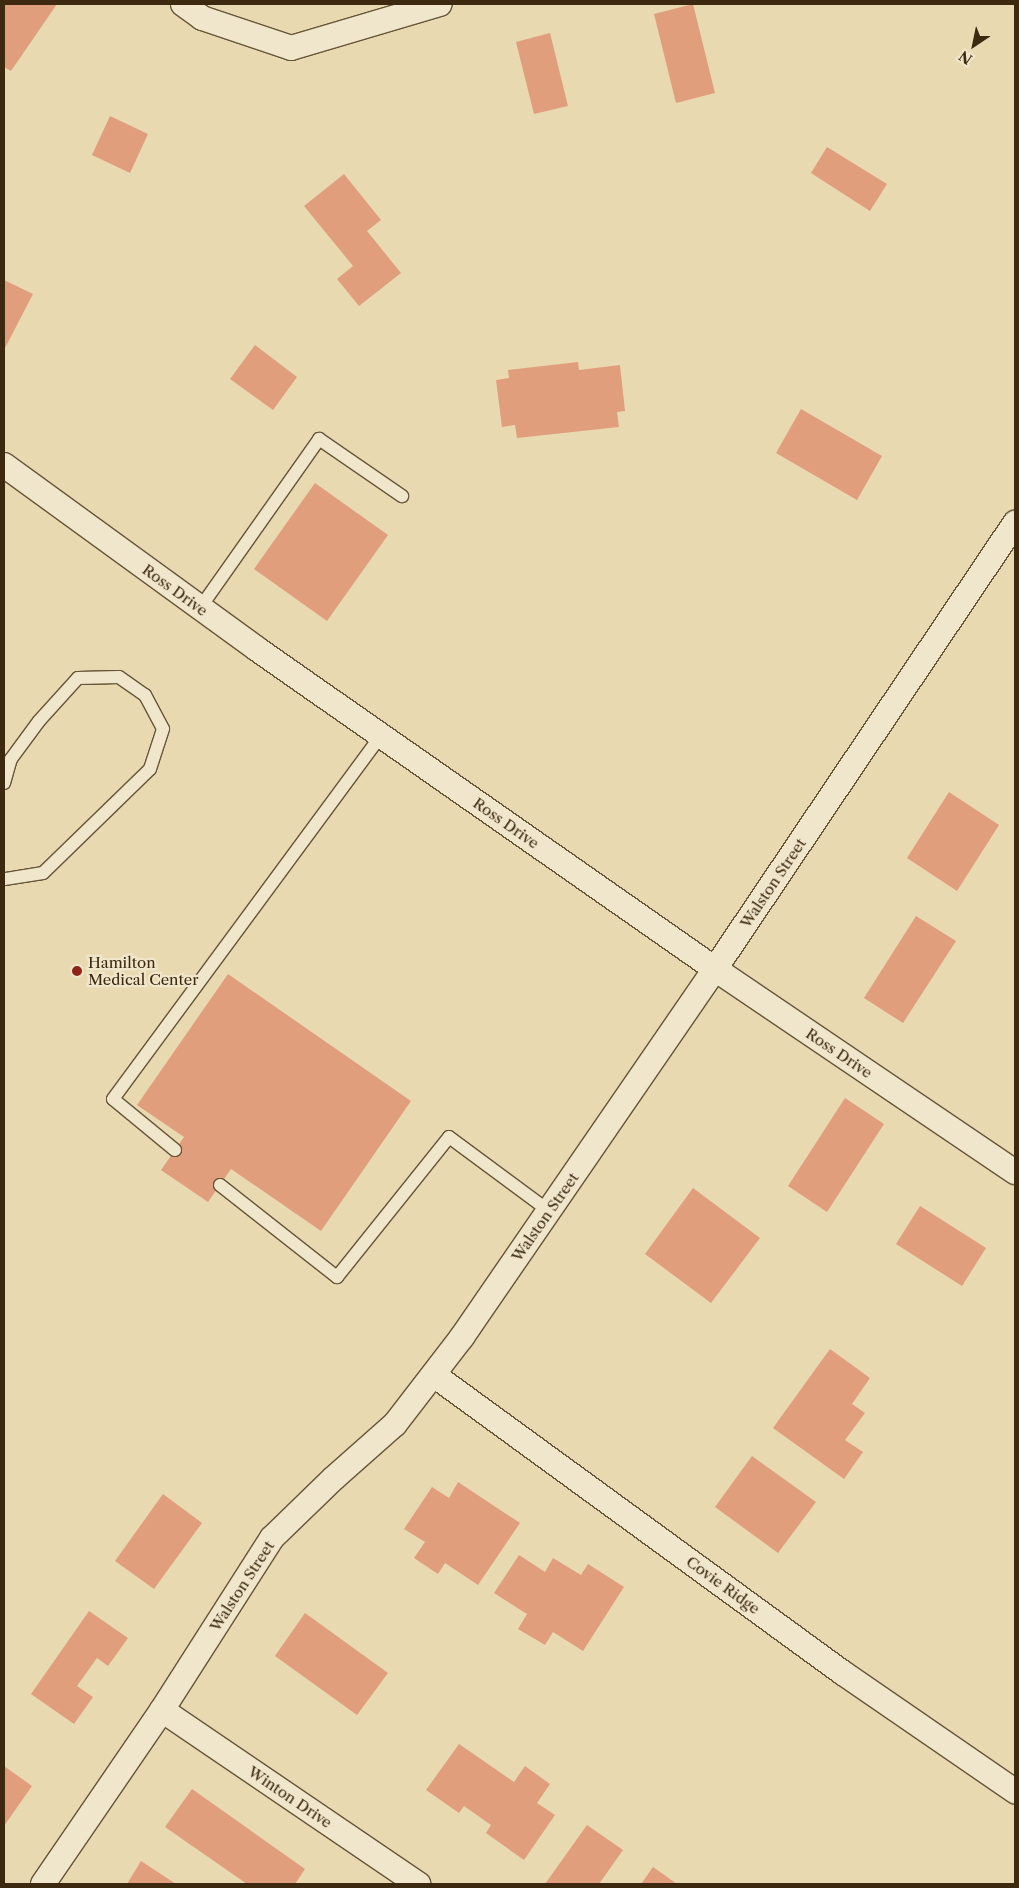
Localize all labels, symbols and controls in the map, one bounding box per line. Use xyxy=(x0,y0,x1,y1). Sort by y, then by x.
north arrow xyxy=(949,20,999,70)
text: N xyxy=(956,47,976,68)
street label: Ross Drive xyxy=(139,560,211,620)
street label: Ross Drive xyxy=(470,794,542,852)
street label: Walston Street xyxy=(736,835,810,931)
place label: Hamilton Medical Center xyxy=(88,953,199,988)
marker: Hamilton Medical Center xyxy=(70,964,84,978)
street label: Ross Drive xyxy=(802,1024,876,1082)
street label: Walston Street xyxy=(508,1169,582,1265)
street label: Walston Street xyxy=(206,1537,278,1635)
street label: Covie Ridge xyxy=(683,1552,763,1618)
street label: Winton Drive xyxy=(245,1762,335,1832)

